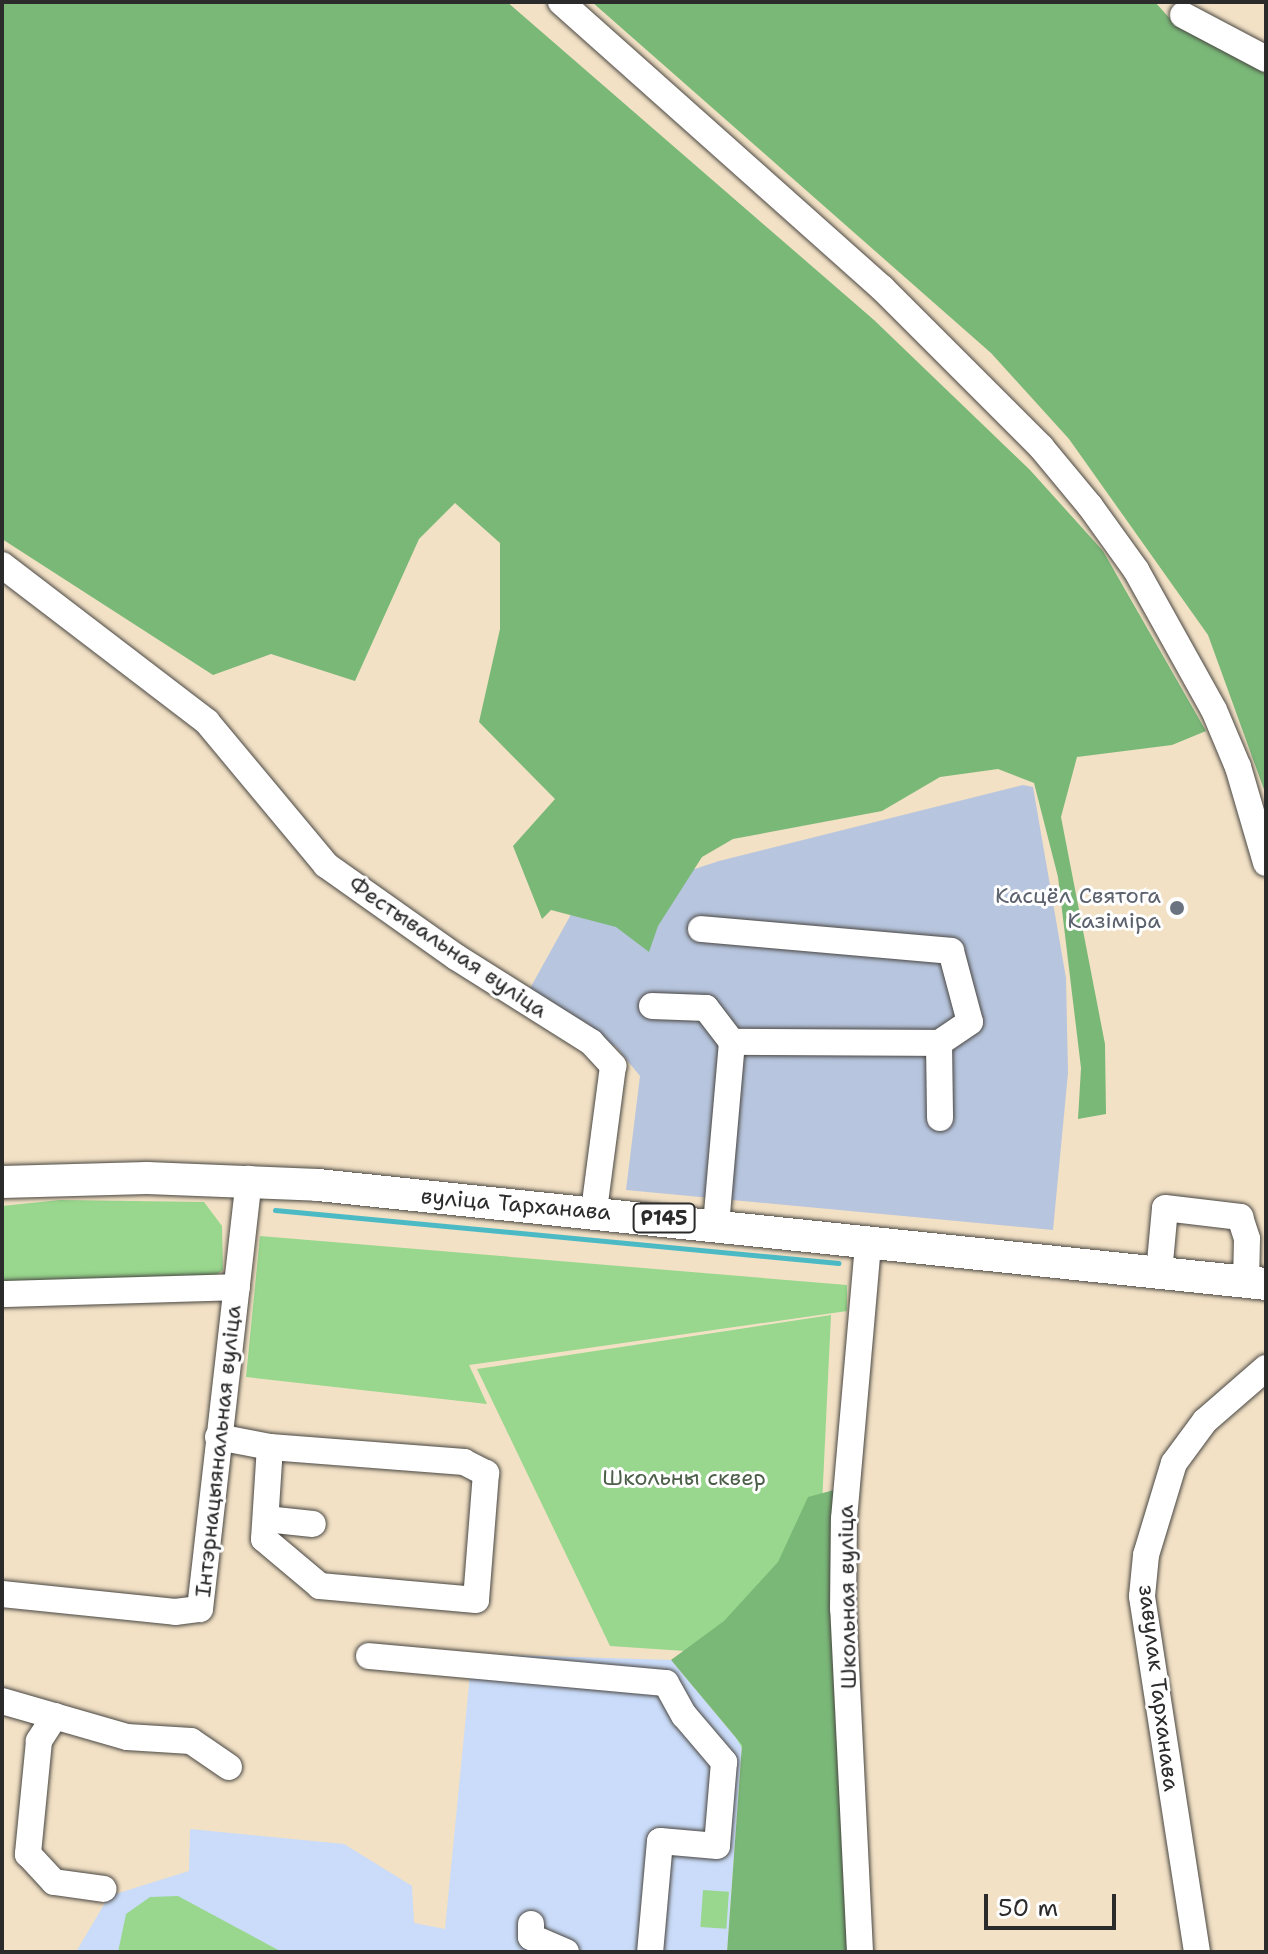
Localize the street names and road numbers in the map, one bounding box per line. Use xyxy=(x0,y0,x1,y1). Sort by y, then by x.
street label: Фестывальная вуліца xyxy=(344,871,552,1023)
street label: вуліца Тарханава xyxy=(420,1183,612,1225)
road number: Р145 xyxy=(632,1202,696,1234)
street label: Інтэрнацыянальная вуліца xyxy=(190,1304,246,1598)
street label: Школьная вуліца xyxy=(832,1505,862,1689)
street label: завулак Тарханава xyxy=(1133,1583,1185,1793)

